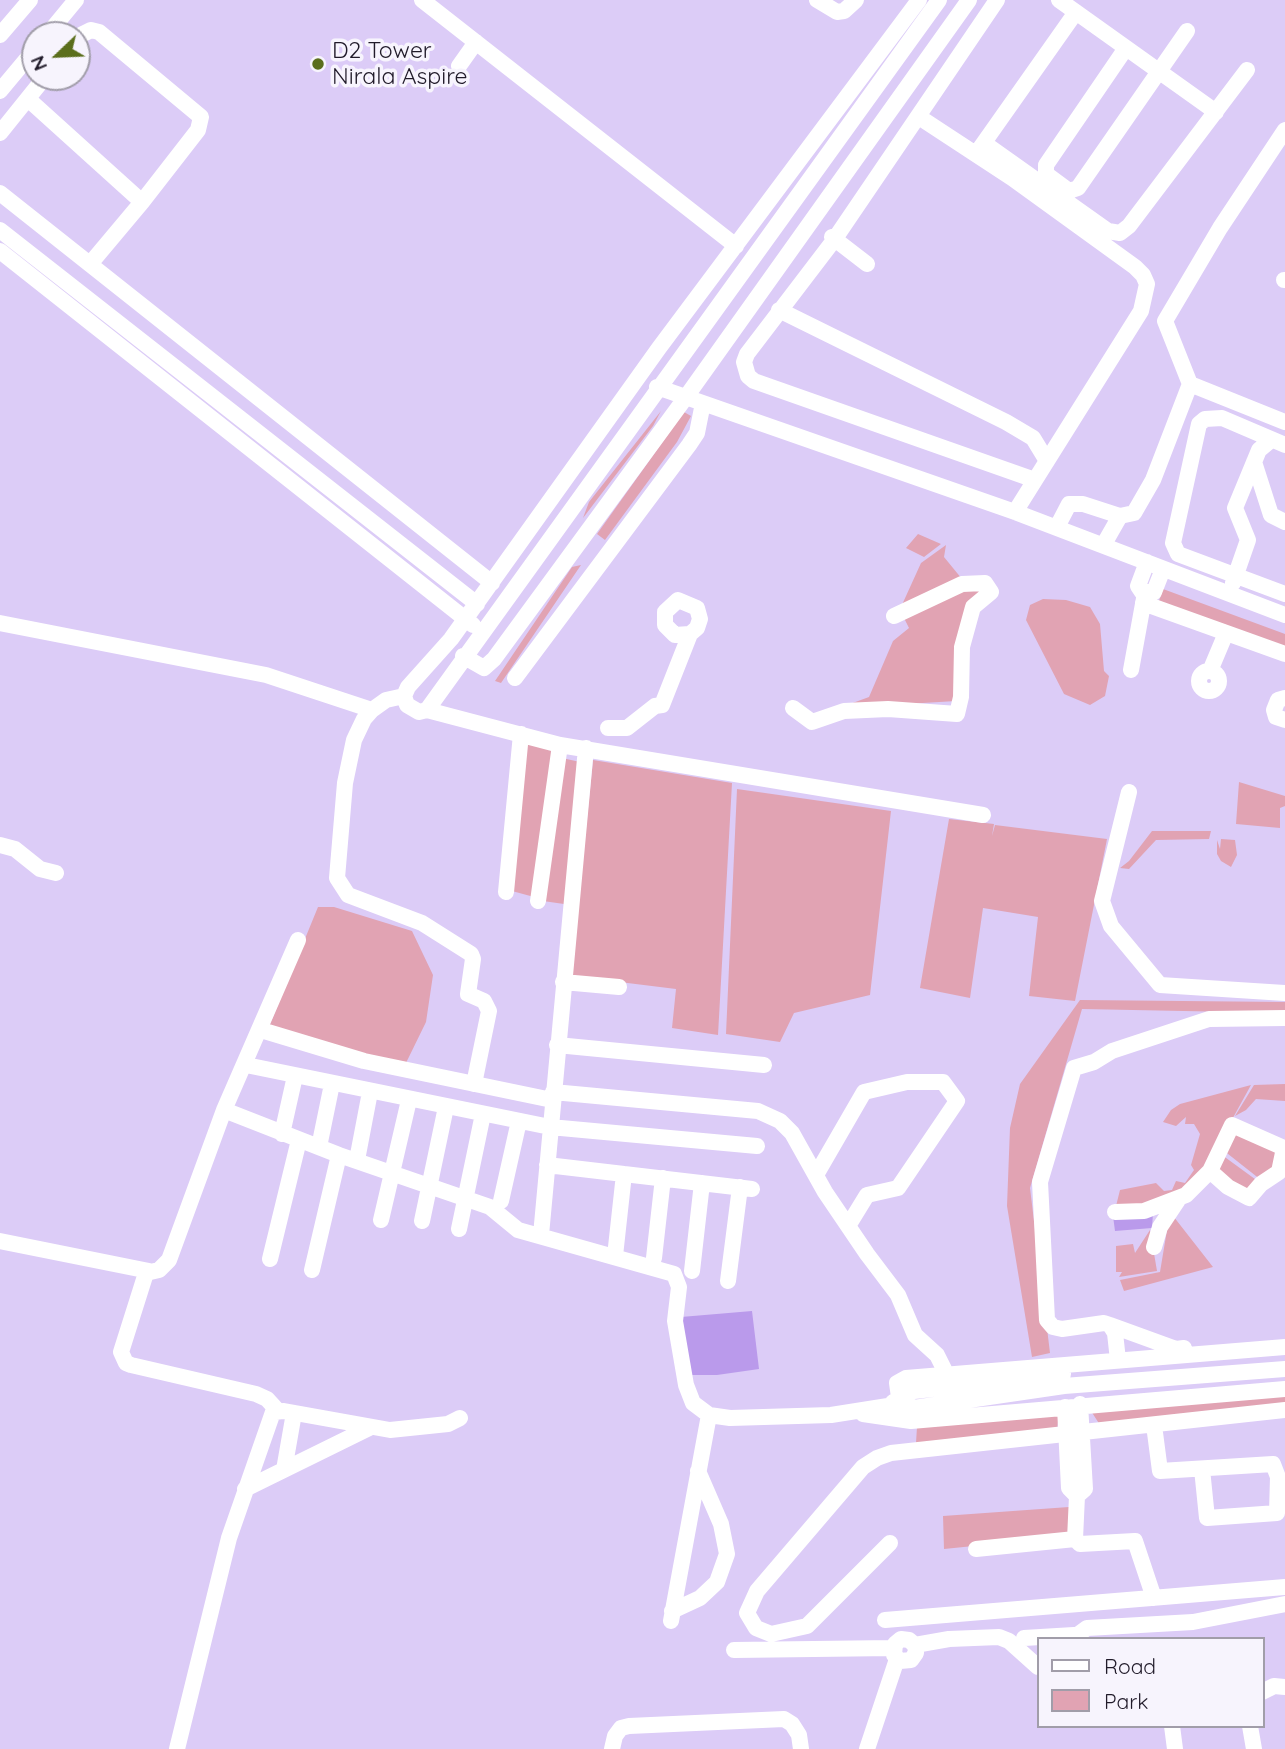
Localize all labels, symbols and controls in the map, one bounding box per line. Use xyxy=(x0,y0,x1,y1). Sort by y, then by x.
north arrow xyxy=(21,21,91,91)
place label: D2 Tower Nirala Aspire xyxy=(332,37,468,91)
text: N xyxy=(25,52,52,75)
marker: D2 Tower Nirala Aspire xyxy=(310,56,326,72)
legend xyxy=(1036,1637,1264,1728)
text: Road xyxy=(1104,1653,1156,1679)
text: Park xyxy=(1104,1688,1148,1714)

